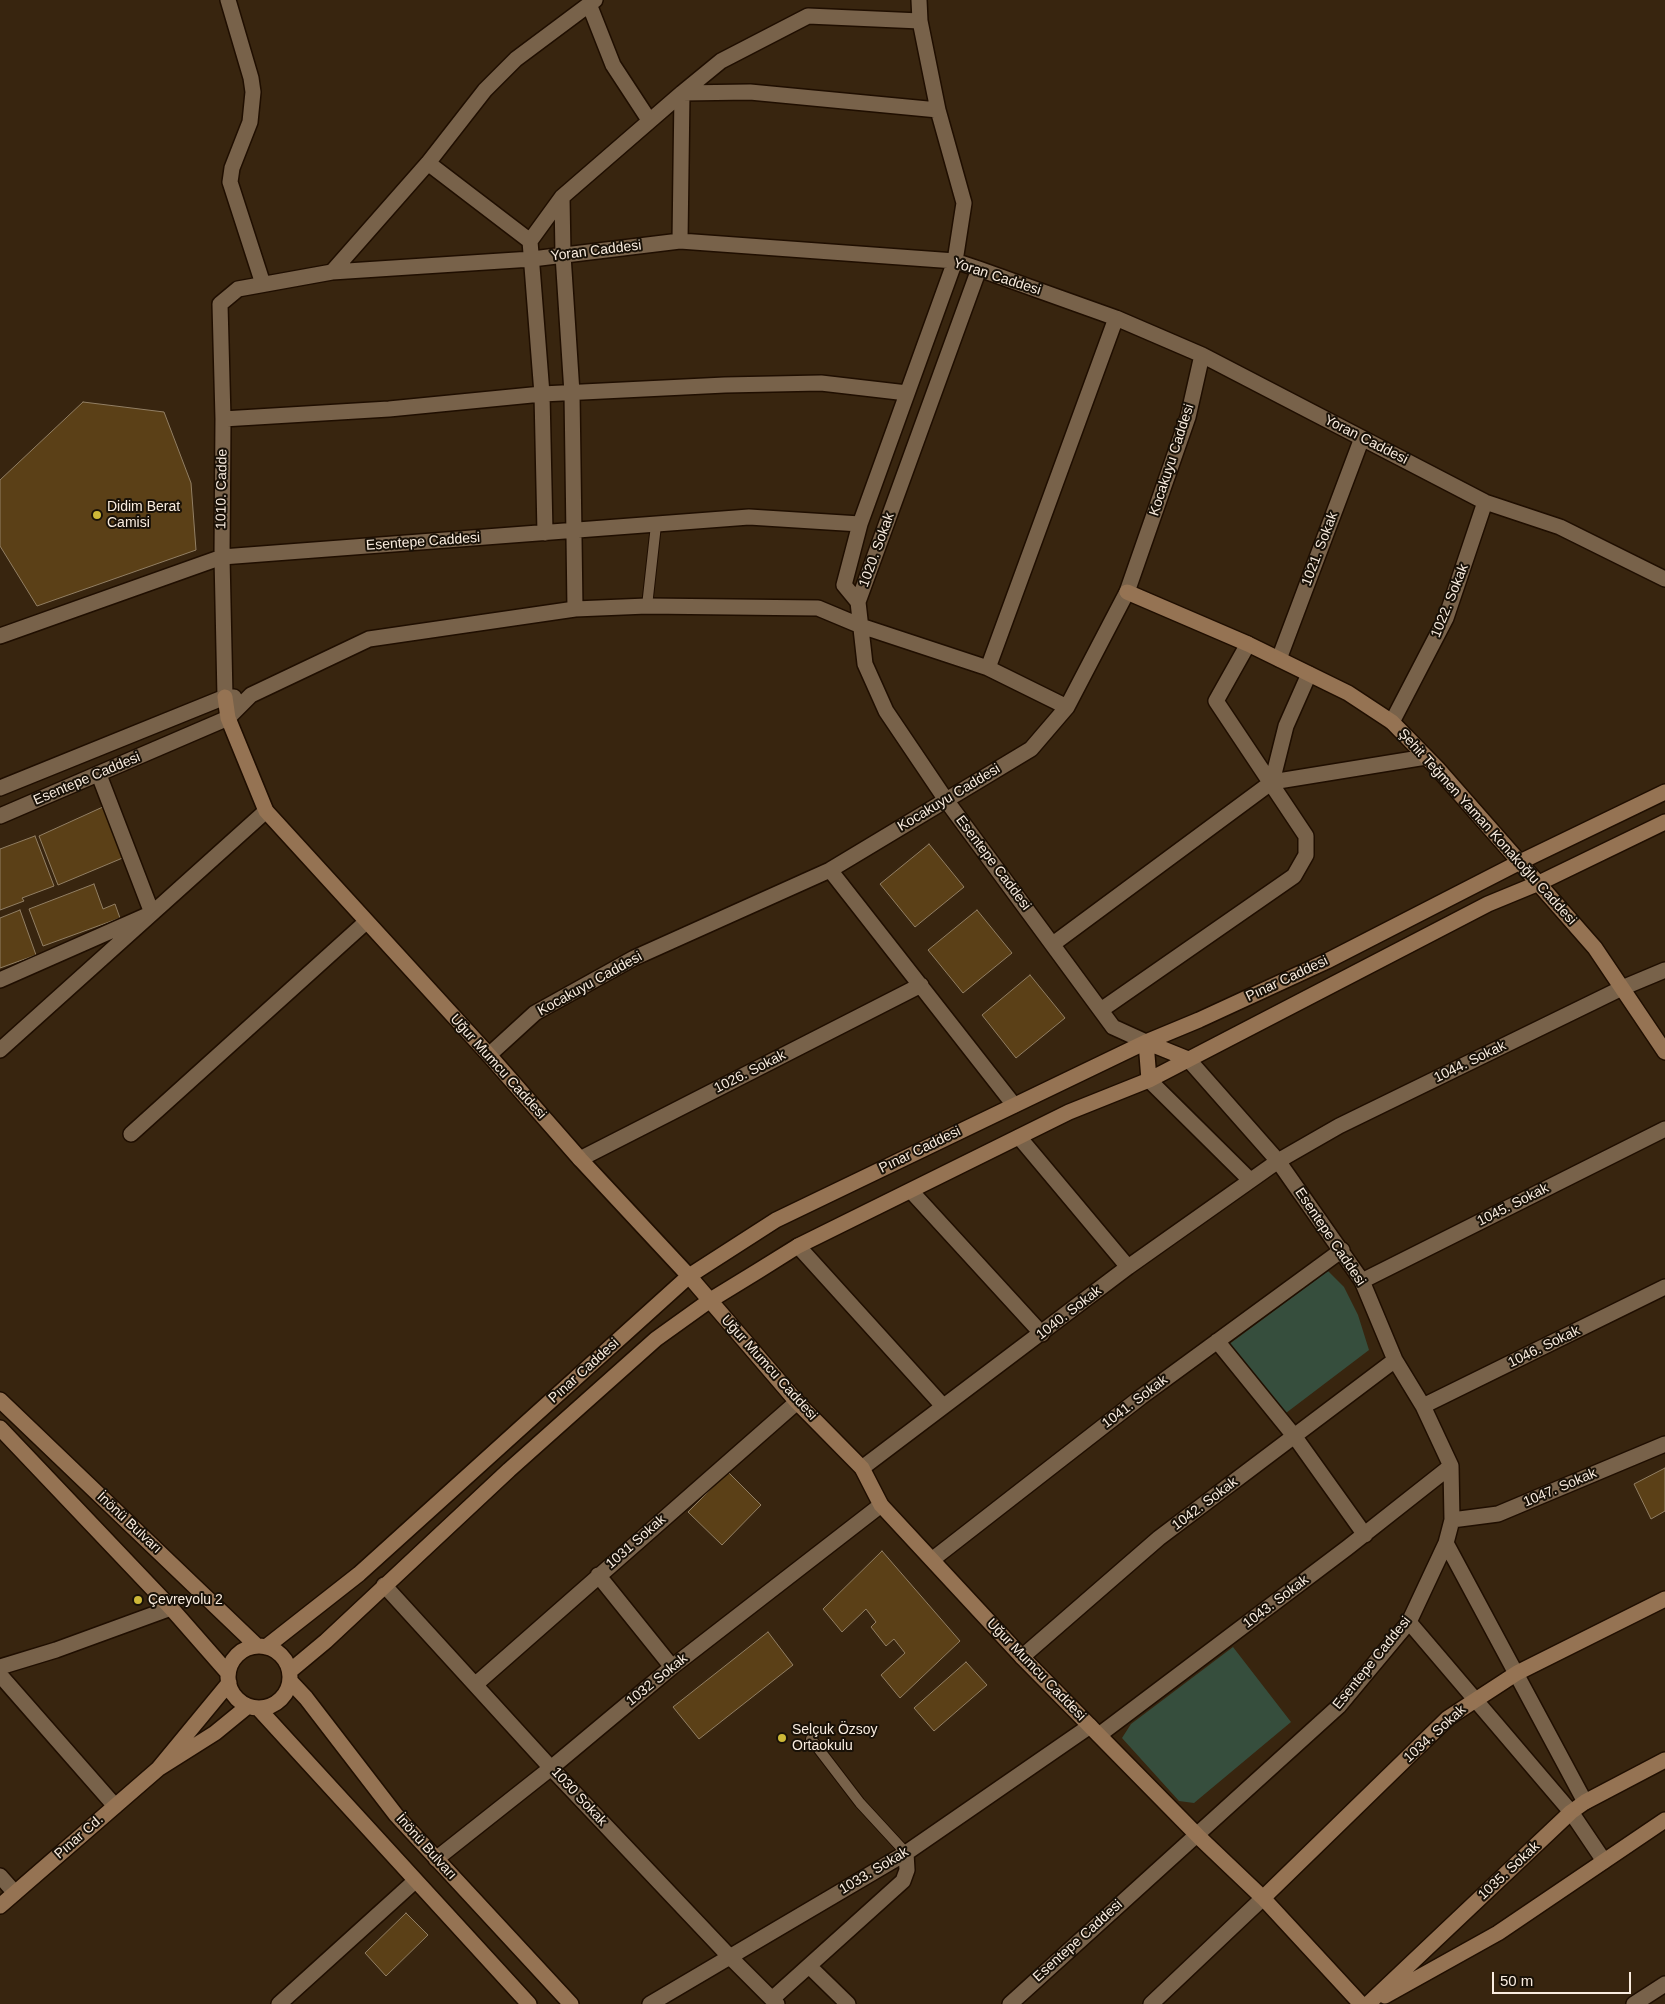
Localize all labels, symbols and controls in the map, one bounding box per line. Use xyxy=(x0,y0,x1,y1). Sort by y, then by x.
street label: Yoran Caddesi xyxy=(550,237,642,265)
street label: Yoran Caddesi xyxy=(951,255,1043,299)
street label: Kocakuyu Caddesi xyxy=(1146,402,1198,518)
street label: Yoran Caddesi xyxy=(1321,412,1411,468)
street label: 1010. Cadde xyxy=(213,449,231,529)
place label: Didim Berat Camisi xyxy=(107,499,180,532)
marker: Didim Berat Camisi xyxy=(91,509,103,521)
street label: 1021. Sokak xyxy=(1298,510,1342,588)
street label: 1020. Sokak xyxy=(856,511,898,589)
street label: Esentepe Caddesi xyxy=(365,530,481,554)
street label: 1022. Sokak xyxy=(1428,562,1472,640)
street label: Şehit Teğmen Yaman Konakoğlu Caddesi xyxy=(1394,725,1580,929)
street label: Esentepe Caddesi xyxy=(31,749,143,809)
street label: Kocakuyu Caddesi xyxy=(895,761,1003,835)
street label: Esentepe Caddesi xyxy=(952,812,1034,914)
street label: Kocakuyu Caddesi xyxy=(535,948,645,1020)
street label: Pınar Caddesi xyxy=(1243,953,1331,1005)
street label: Uğur Mumcu Caddesi xyxy=(446,1011,550,1123)
street label: 1044. Sokak xyxy=(1431,1037,1509,1087)
street label: 1026. Sokak xyxy=(712,1047,788,1097)
street label: Pınar Caddesi xyxy=(876,1123,964,1177)
street label: 1045. Sokak xyxy=(1475,1180,1551,1230)
street label: Esentepe Caddesi xyxy=(1291,1185,1369,1289)
street label: 1040. Sokak xyxy=(1033,1282,1105,1344)
street label: Uğur Mumcu Caddesi xyxy=(717,1312,821,1424)
street label: 1046. Sokak xyxy=(1505,1322,1583,1372)
street label: Pınar Caddesi xyxy=(545,1335,623,1407)
street label: 1041. Sokak xyxy=(1099,1372,1171,1432)
street label: 1047. Sokak xyxy=(1521,1465,1599,1511)
street label: 1042. Sokak xyxy=(1169,1474,1241,1534)
street label: İnönü Bulvarı xyxy=(93,1489,165,1557)
street label: 1031 Sokak xyxy=(603,1511,669,1573)
street label: 1043. Sokak xyxy=(1240,1572,1312,1632)
place label: Çevreyolu 2 xyxy=(148,1592,223,1608)
marker: Çevreyolu 2 xyxy=(132,1594,144,1606)
street label: Esentepe Caddesi xyxy=(1329,1613,1415,1713)
street label: Uğur Mumcu Caddesi xyxy=(983,1615,1089,1725)
street label: 1032 Sokak xyxy=(623,1650,691,1710)
street label: 1034. Sokak xyxy=(1400,1702,1470,1766)
place label: Selçuk Özsoy Ortaokulu xyxy=(792,1722,878,1754)
marker: Selçuk Özsoy Ortaokulu xyxy=(776,1732,788,1744)
street label: 1030 Sokak xyxy=(548,1764,610,1830)
street label: Pınar Cd. xyxy=(51,1811,107,1863)
street label: İnönü Bulvarı xyxy=(392,1811,460,1883)
street label: 1035. Sokak xyxy=(1475,1838,1543,1904)
street label: 1033. Sokak xyxy=(836,1844,912,1898)
street label: Esentepe Caddesi xyxy=(1030,1896,1126,1986)
scale bar xyxy=(1495,1962,1634,1994)
text: 50 m xyxy=(1500,1972,1533,1989)

